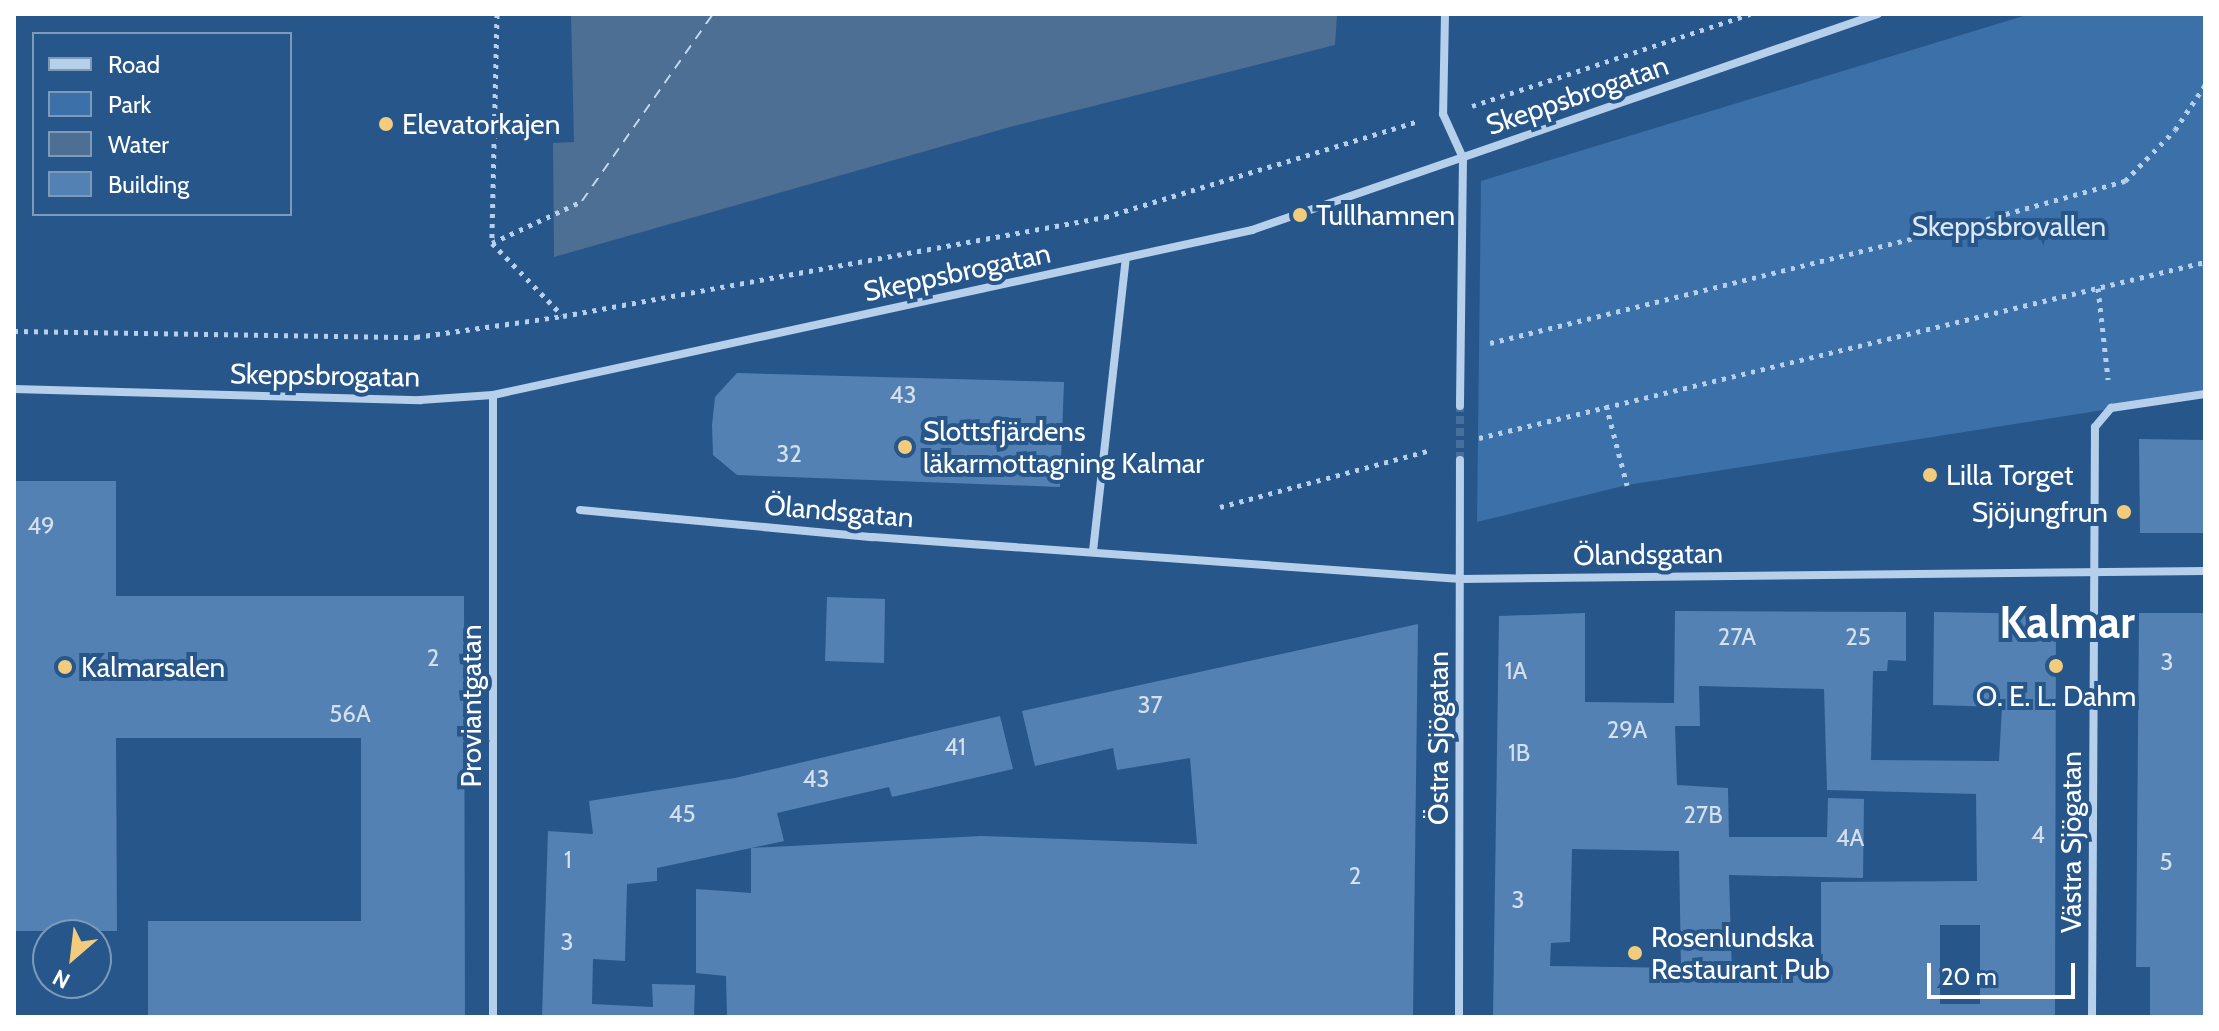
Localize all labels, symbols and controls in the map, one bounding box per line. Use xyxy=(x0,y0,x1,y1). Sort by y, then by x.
legend xyxy=(32,32,292,216)
street label: Skeppsbrogatan xyxy=(1482,48,1672,142)
text: Road xyxy=(108,50,160,79)
text: Park xyxy=(108,90,151,119)
place label: Elevatorkajen xyxy=(402,107,560,141)
marker: Elevatorkajen xyxy=(377,115,395,133)
text: Water xyxy=(108,130,169,159)
text: Building xyxy=(108,170,189,199)
place label: Tullhamnen xyxy=(1316,198,1455,232)
marker: Tullhamnen xyxy=(1291,206,1309,224)
park label: Skeppsbrovallen xyxy=(1912,209,2106,243)
street label: Skeppsbrogatan xyxy=(860,236,1054,308)
street label: Skeppsbrogatan xyxy=(230,357,420,393)
house number: 43 xyxy=(890,381,916,409)
place label: Slottsfjärdens läkarmottagning Kalmar xyxy=(923,414,1204,480)
marker: Slottsfjärdens läkarmottagning Kalmar xyxy=(894,436,916,458)
house number: 32 xyxy=(776,440,802,468)
place label: Lilla Torget xyxy=(1946,458,2073,492)
marker: Lilla Torget xyxy=(1921,466,1939,484)
street label: Ölandsgatan xyxy=(763,488,915,534)
place label: Sjöjungfrun xyxy=(1972,495,2108,529)
marker: Sjöjungfrun xyxy=(2115,503,2133,521)
house number: 49 xyxy=(27,512,55,540)
street label: Ölandsgatan xyxy=(1573,536,1723,572)
district label: Kalmar xyxy=(1999,597,2135,649)
house number: 27A xyxy=(1718,623,1756,651)
house number: 25 xyxy=(1845,623,1871,651)
street label: Proviantgatan xyxy=(454,624,488,788)
house number: 2 xyxy=(427,644,439,672)
house number: 3 xyxy=(2161,648,2173,676)
place label: Kalmarsalen xyxy=(81,650,225,684)
street label: Östra Sjögatan xyxy=(1421,651,1455,825)
house number: 1A xyxy=(1505,657,1527,685)
marker: O. E. L. Dahm xyxy=(2047,657,2065,675)
marker: Kalmarsalen xyxy=(56,658,74,676)
place label: O. E. L. Dahm xyxy=(1976,679,2136,713)
house number: 37 xyxy=(1137,691,1163,719)
house number: 56A xyxy=(329,700,371,728)
house number: 29A xyxy=(1607,716,1647,744)
house number: 41 xyxy=(944,733,966,761)
house number: 1B xyxy=(1508,739,1530,767)
street label: Västra Sjögatan xyxy=(2054,751,2088,933)
house number: 43 xyxy=(803,765,829,793)
house number: 45 xyxy=(669,800,695,828)
house number: 27B xyxy=(1684,801,1722,829)
house number: 4 xyxy=(2031,821,2045,849)
house number: 4A xyxy=(1836,824,1864,852)
house number: 1 xyxy=(564,846,572,874)
house number: 5 xyxy=(2160,848,2172,876)
house number: 2 xyxy=(1349,862,1361,890)
house number: 3 xyxy=(1512,886,1524,914)
north arrow xyxy=(32,919,112,999)
place label: Rosenlundska Restaurant Pub xyxy=(1651,920,1830,986)
house number: 3 xyxy=(561,928,573,956)
marker: Rosenlundska Restaurant Pub xyxy=(1626,944,1644,962)
scale bar xyxy=(1931,947,2079,997)
text: 20 m xyxy=(1941,962,1997,991)
text: N xyxy=(48,963,75,994)

